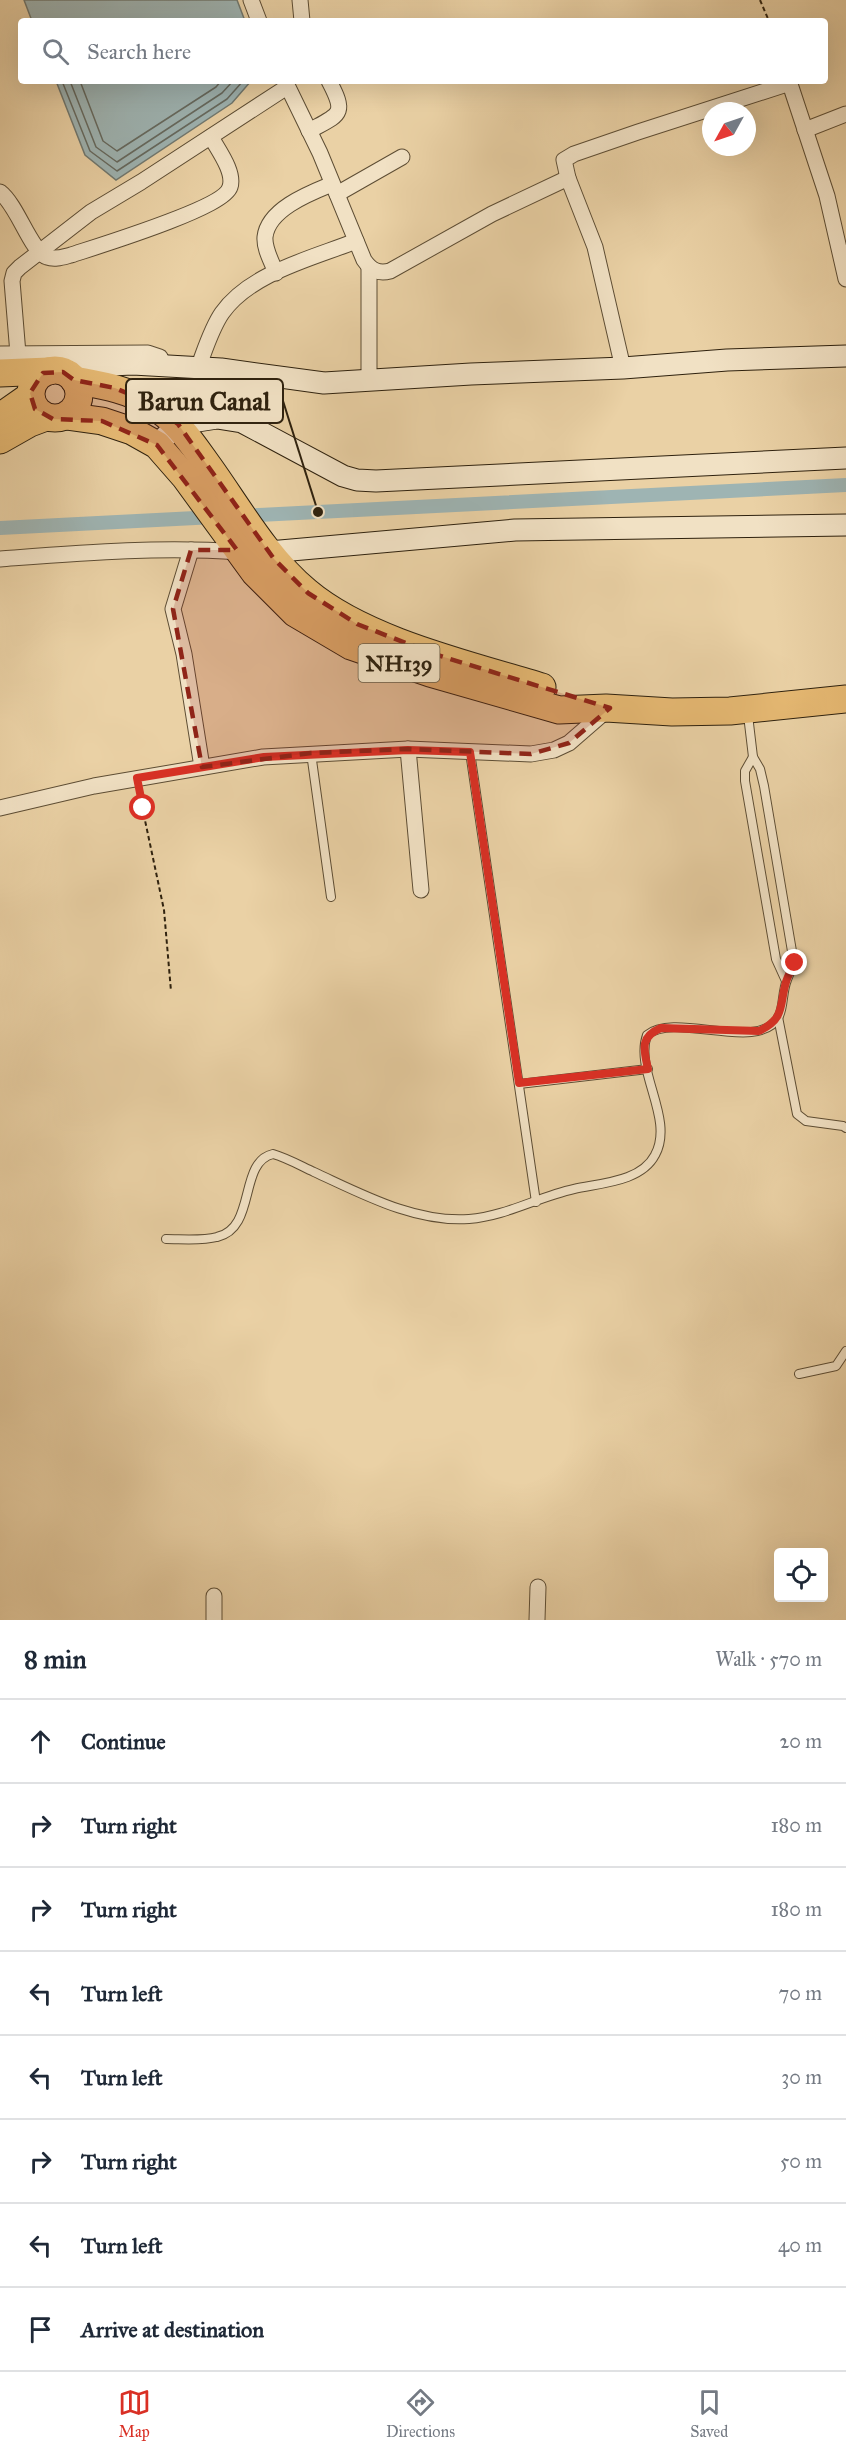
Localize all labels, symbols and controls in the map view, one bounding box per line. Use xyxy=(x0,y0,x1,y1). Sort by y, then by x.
search box xyxy=(18,18,828,84)
icon: search xyxy=(39,35,72,68)
text: Search here xyxy=(87,38,191,65)
north arrow xyxy=(702,102,756,156)
callout: Barun Canal xyxy=(126,379,283,423)
text: Barun Canal xyxy=(138,385,271,417)
road number: NH139 xyxy=(358,644,440,682)
route start xyxy=(129,794,155,820)
route end xyxy=(781,949,807,975)
map controls xyxy=(774,1548,828,1602)
button: locate xyxy=(774,1548,828,1602)
text: 8 min xyxy=(24,1643,87,1675)
text: Walk · 570 m xyxy=(715,1647,822,1671)
icon: ahead xyxy=(24,1725,57,1758)
text: Continue xyxy=(81,1728,166,1755)
text: 20 m xyxy=(779,1729,822,1753)
icon: right xyxy=(24,1809,57,1842)
text: Turn right xyxy=(81,1812,177,1839)
text: 180 m xyxy=(771,1813,822,1837)
icon: right xyxy=(24,1893,57,1926)
text: Turn right xyxy=(81,1896,177,1923)
text: 180 m xyxy=(771,1897,822,1921)
icon: left xyxy=(24,1977,57,2010)
text: Turn left xyxy=(81,1980,163,2007)
text: 70 m xyxy=(779,1981,822,2005)
icon: left xyxy=(24,2061,57,2094)
text: Turn left xyxy=(81,2064,163,2091)
text: 30 m xyxy=(781,2065,822,2089)
icon: right xyxy=(24,2145,57,2178)
text: Turn right xyxy=(81,2148,177,2175)
text: 50 m xyxy=(780,2149,822,2173)
icon: left xyxy=(24,2229,57,2262)
text: Turn left xyxy=(81,2232,163,2259)
text: 40 m xyxy=(778,2233,822,2257)
icon: arrive xyxy=(24,2313,57,2346)
text: Arrive at destination xyxy=(81,2316,264,2343)
tab: Map xyxy=(118,2386,151,2441)
tab: Directions xyxy=(386,2386,455,2441)
tab: Saved xyxy=(690,2386,728,2441)

